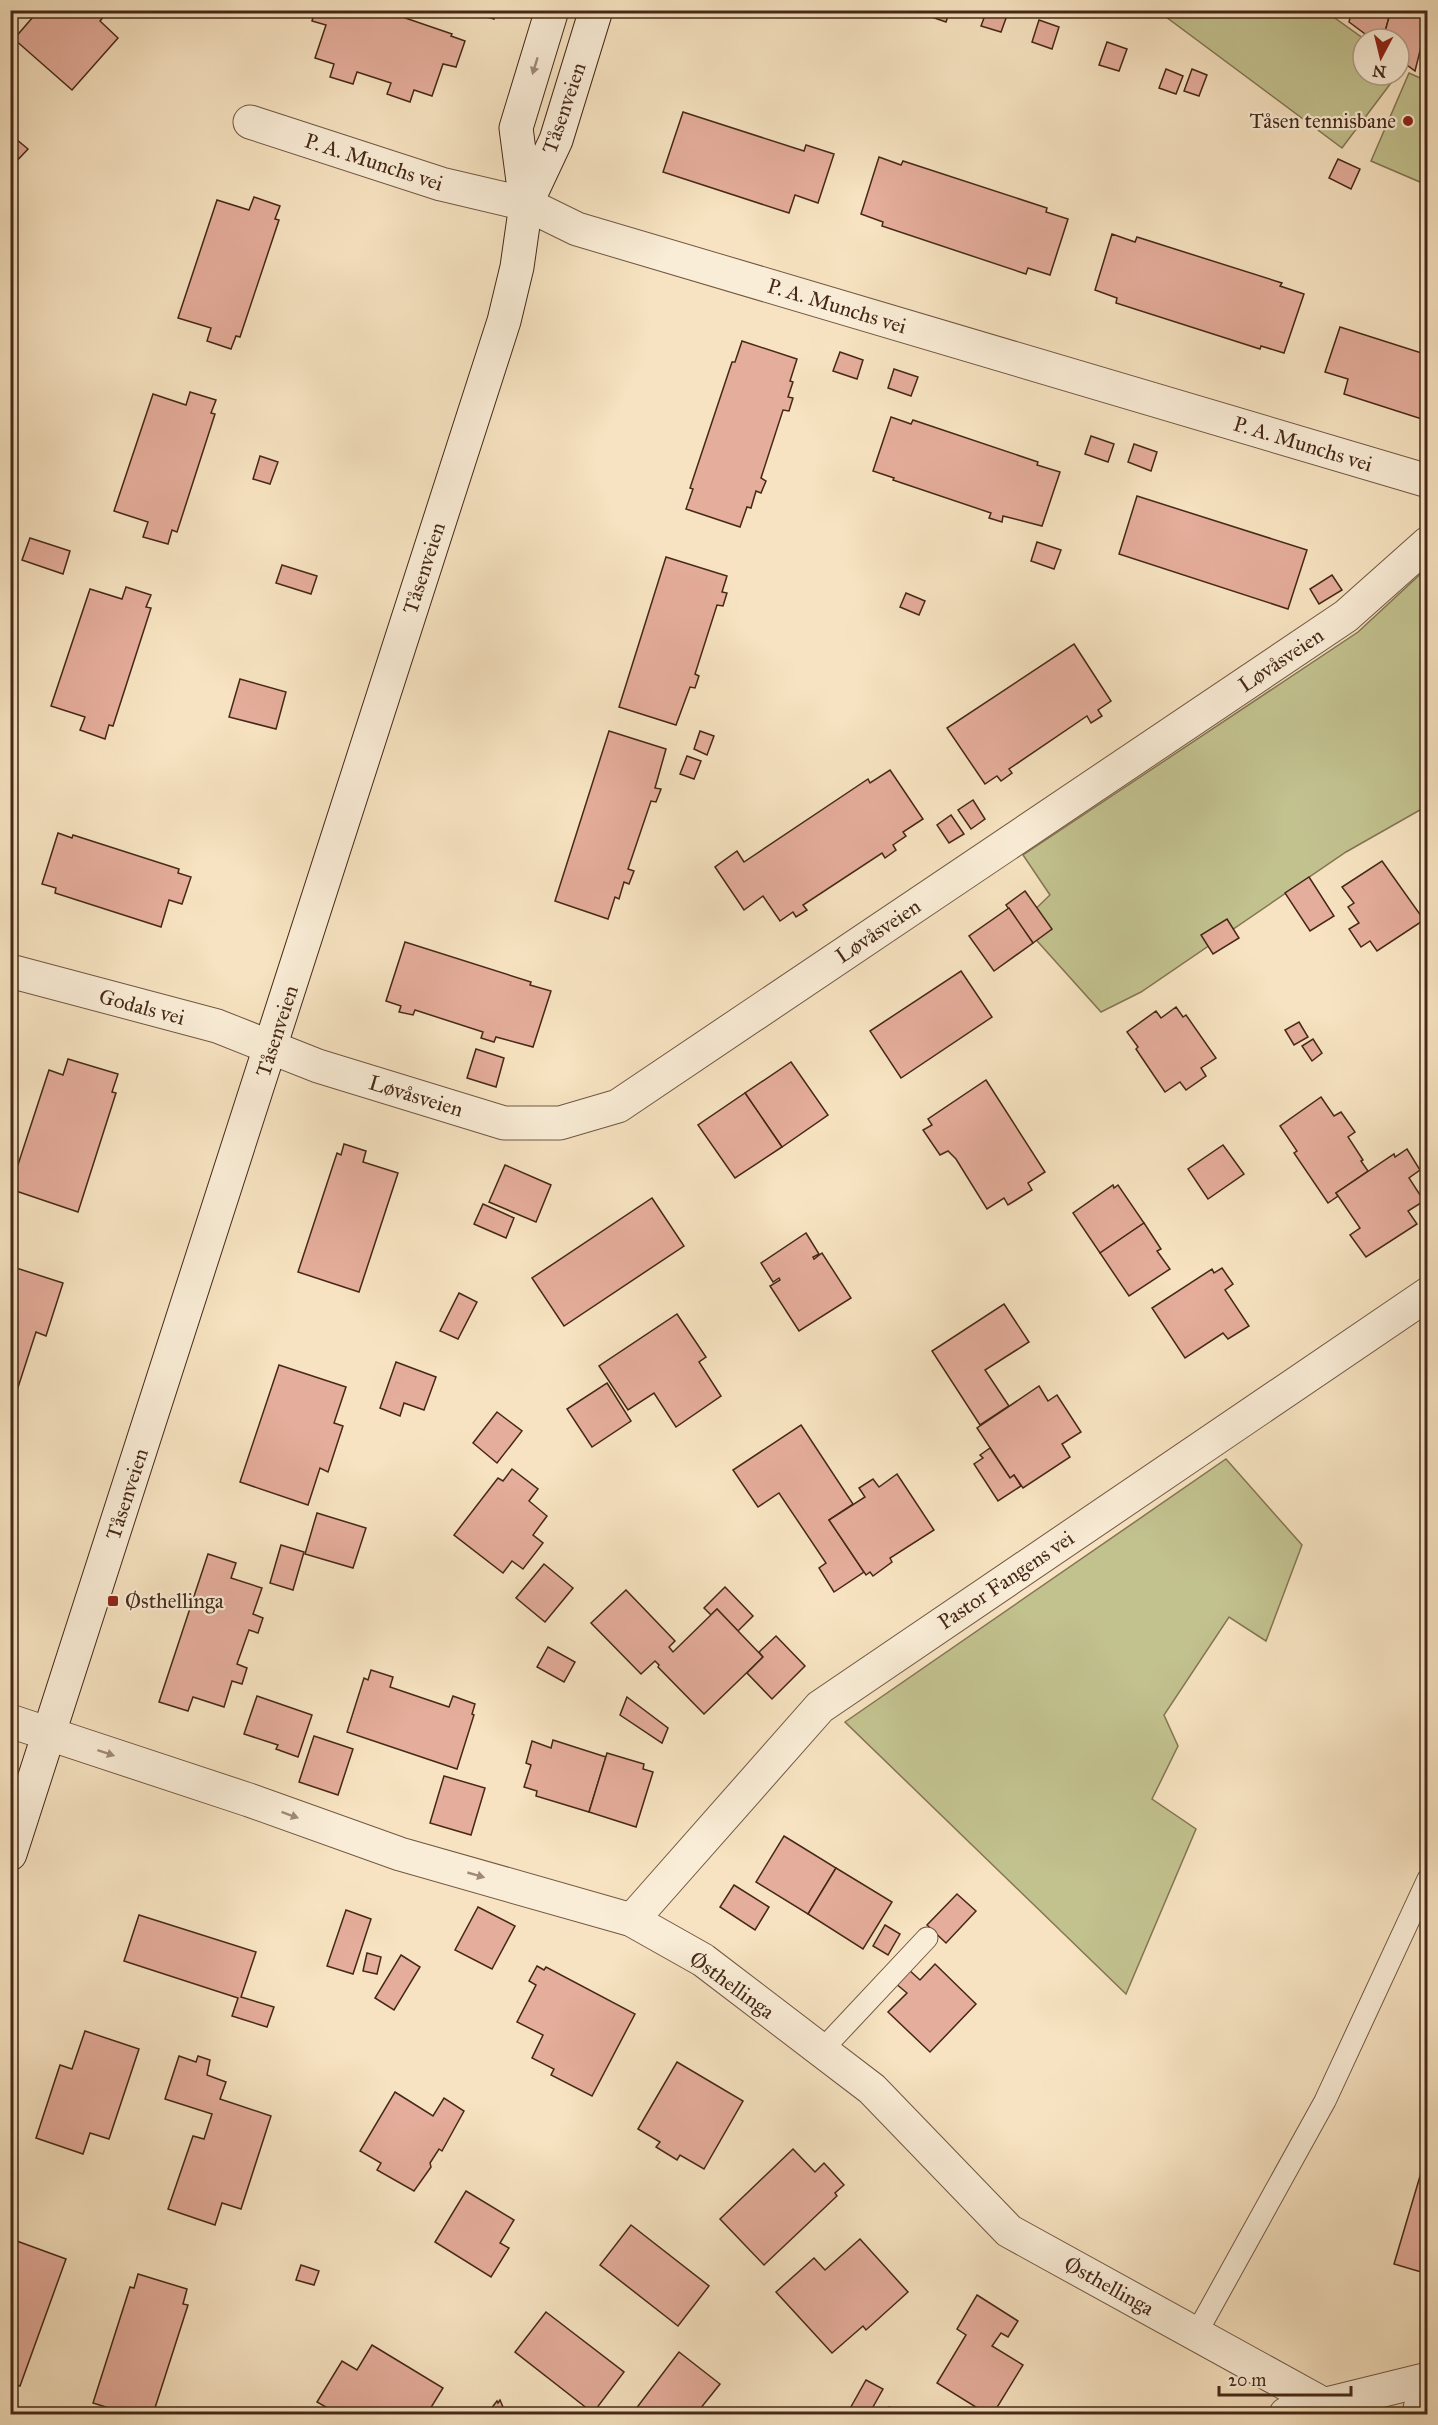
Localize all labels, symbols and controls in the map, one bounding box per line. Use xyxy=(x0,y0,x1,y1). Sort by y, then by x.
north arrow xyxy=(1351,27,1411,87)
one-way arrow xyxy=(530,57,539,75)
street label: Tåsenveien xyxy=(536,59,592,157)
text: N xyxy=(1371,61,1387,82)
place label: Tåsen tennisbane xyxy=(1249,108,1396,134)
marker: Tåsen tennisbane xyxy=(1401,114,1415,128)
street label: P. A. Munchs vei xyxy=(301,127,447,197)
street label: P. A. Munchs vei xyxy=(764,273,910,340)
street label: P. A. Munchs vei xyxy=(1230,411,1376,478)
street label: Tåsenveien xyxy=(397,519,451,617)
street label: Løvåsveien xyxy=(1234,622,1328,698)
street label: Løvåsveien xyxy=(831,893,925,969)
street label: Tåsenveien xyxy=(250,982,304,1080)
street label: Godals vei xyxy=(96,983,188,1031)
street label: Løvåsveien xyxy=(366,1069,466,1123)
street label: Tåsenveien xyxy=(100,1445,154,1543)
street label: Pastor Fangens vei xyxy=(933,1525,1079,1635)
place label: Østhellinga xyxy=(125,1588,224,1614)
marker: Østhellinga xyxy=(106,1594,120,1608)
one-way arrow xyxy=(97,1748,115,1758)
one-way arrow xyxy=(281,1811,299,1821)
one-way arrow xyxy=(467,1871,485,1881)
street label: Østhellinga xyxy=(684,1945,780,2025)
street label: Østhellinga xyxy=(1060,2251,1159,2321)
scale bar xyxy=(1219,2359,1351,2397)
text: 20 m xyxy=(1228,2369,1266,2391)

